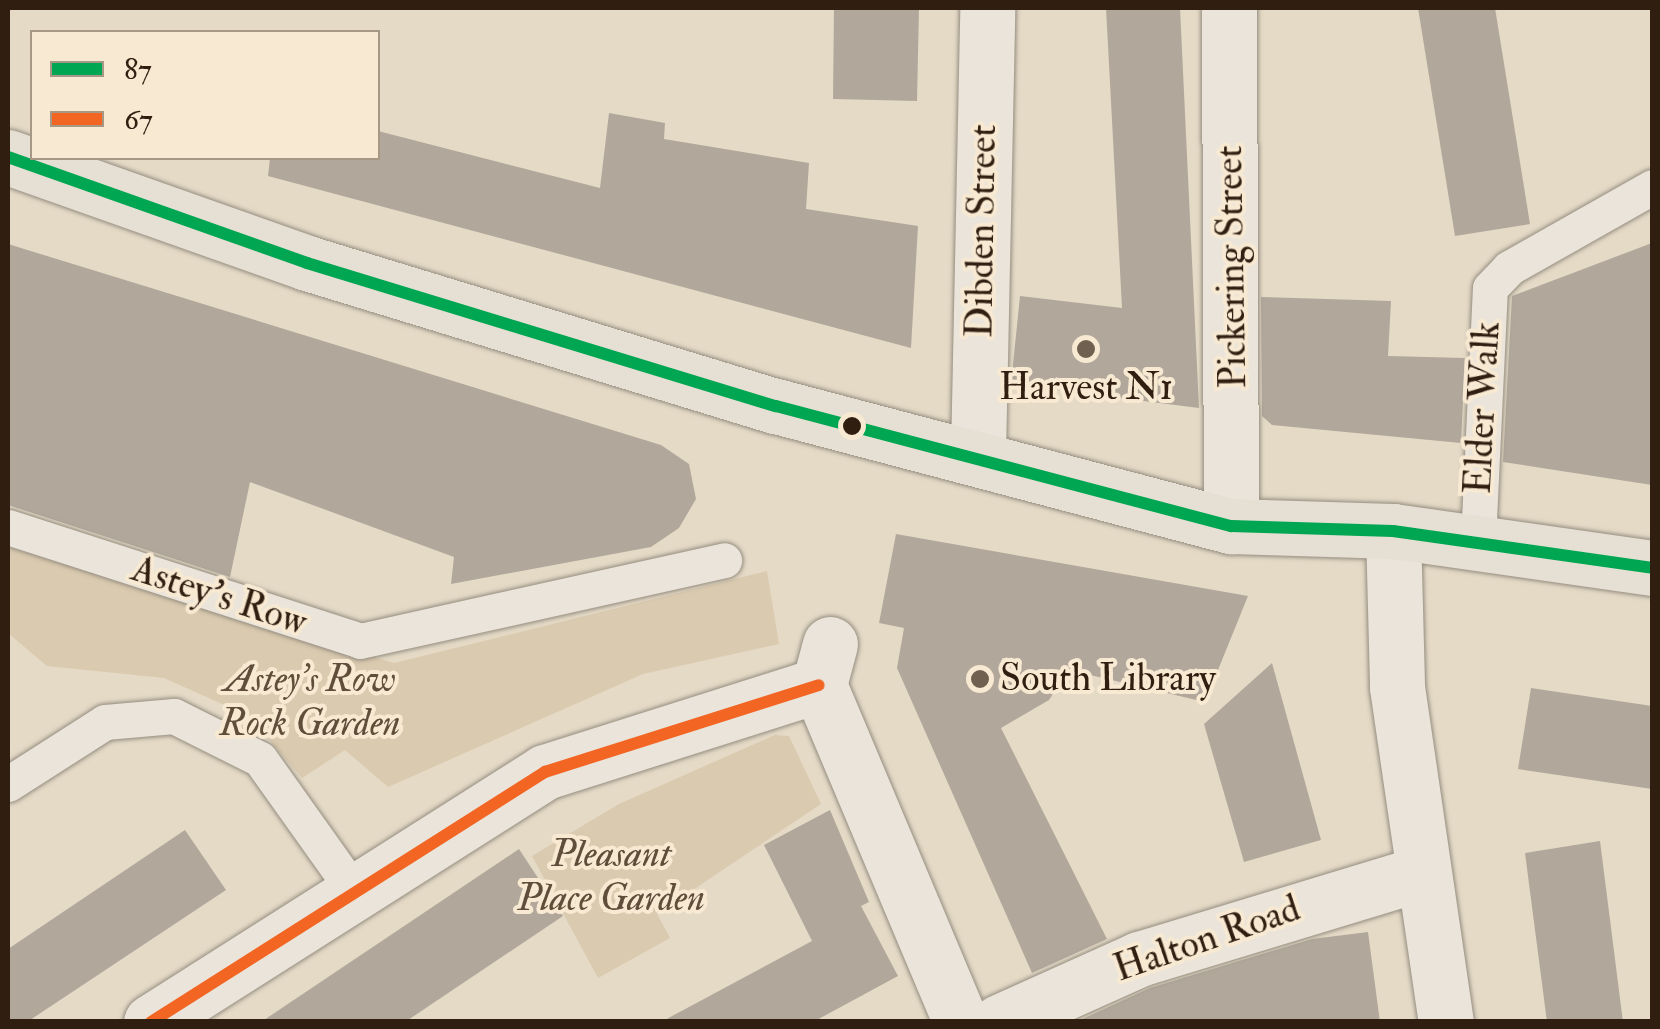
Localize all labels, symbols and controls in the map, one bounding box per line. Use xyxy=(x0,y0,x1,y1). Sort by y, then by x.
legend xyxy=(30,30,380,160)
text: 87 xyxy=(124,51,152,88)
text: 67 xyxy=(124,101,153,138)
street label: Dibden Street xyxy=(957,124,1007,338)
street label: Pickering Street xyxy=(1207,145,1257,389)
street label: Elder Walk xyxy=(1456,321,1510,495)
marker: Harvest N1 xyxy=(1075,338,1097,360)
place label: Harvest N1 xyxy=(999,365,1173,411)
unlabelled marker xyxy=(842,416,862,436)
street label: Astey's Row xyxy=(126,546,312,646)
place label: South Library xyxy=(1000,656,1216,702)
park label: Astey's Row Rock Garden xyxy=(219,657,401,746)
marker: South Library xyxy=(969,668,991,690)
park label: Pleasant Place Garden xyxy=(517,832,705,922)
street label: Halton Road xyxy=(1108,886,1306,992)

